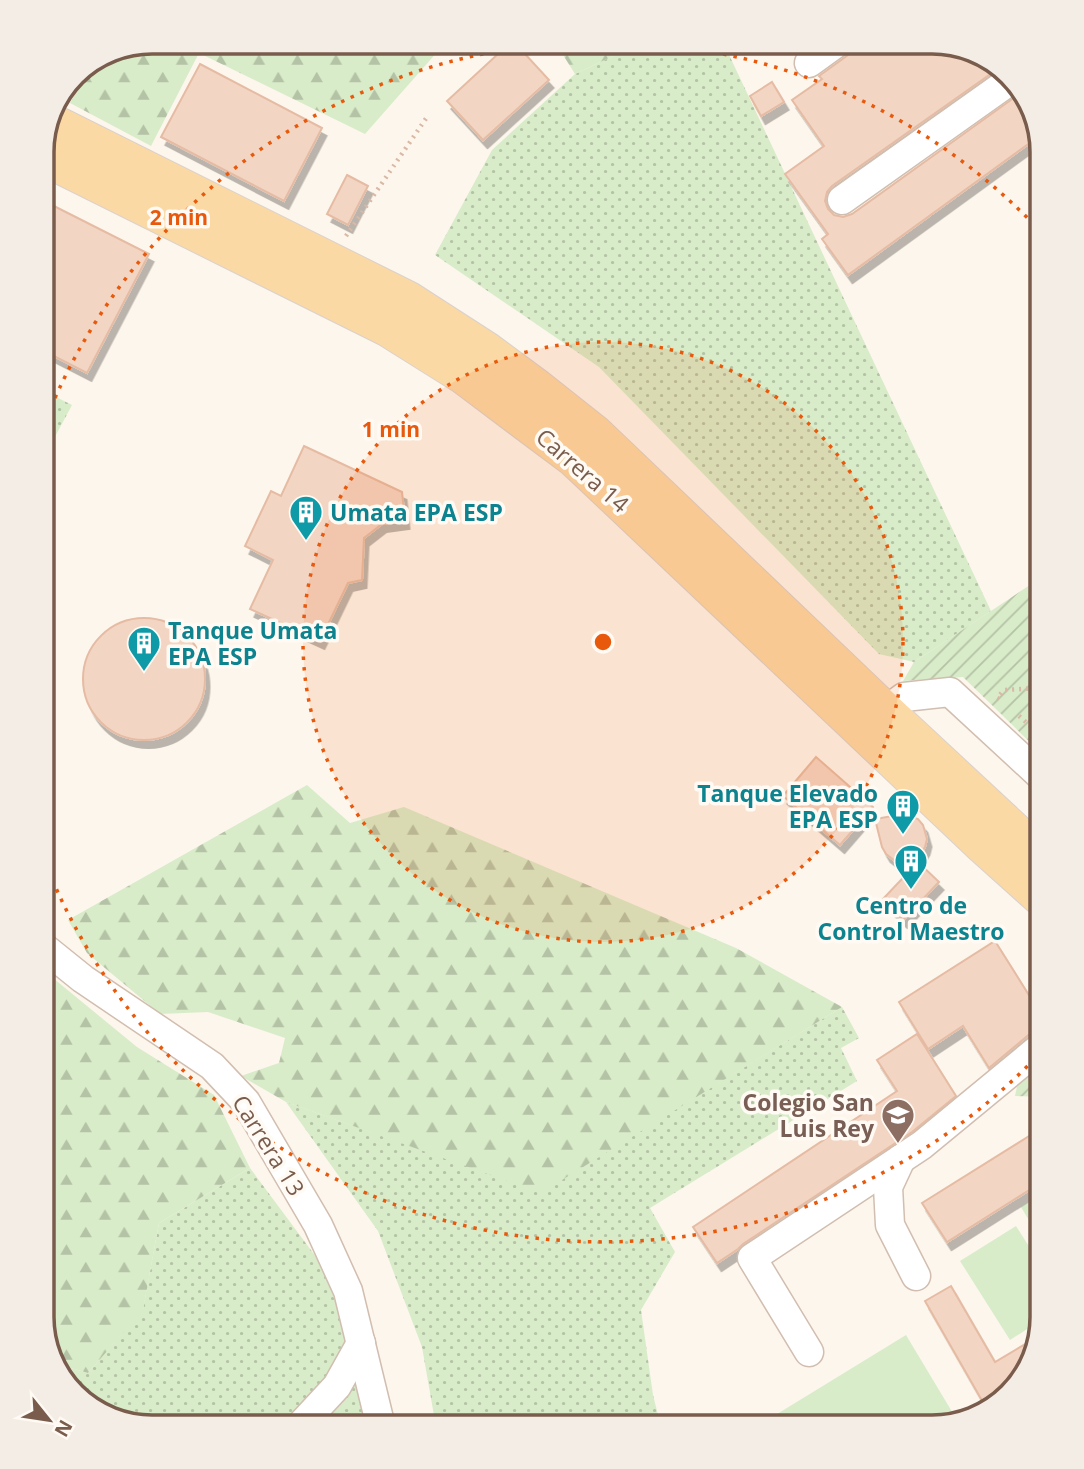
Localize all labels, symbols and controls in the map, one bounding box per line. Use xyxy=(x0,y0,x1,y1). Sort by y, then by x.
text: 2 min xyxy=(150,203,208,231)
text: 1 min xyxy=(362,415,420,443)
street label: Carrera 14 xyxy=(530,421,636,519)
building icon: Umata EPA ESP xyxy=(287,493,325,542)
place label: Umata EPA ESP xyxy=(330,496,503,528)
place label: Tanque Umata EPA ESP xyxy=(168,614,337,672)
building icon: Tanque Umata EPA ESP xyxy=(125,624,163,673)
centre of rings xyxy=(591,630,615,654)
place label: Tanque Elevado EPA ESP xyxy=(697,777,878,835)
building icon: Tanque Elevado EPA ESP xyxy=(884,787,922,836)
building icon: Centro de Control Maestro xyxy=(892,842,930,891)
place label: Centro de Control Maestro xyxy=(818,889,1004,947)
place label: Colegio San Luis Rey xyxy=(743,1086,875,1144)
street label: Carrera 13 xyxy=(225,1088,313,1202)
school or university icon: Colegio San Luis Rey xyxy=(879,1096,917,1145)
north arrow xyxy=(14,1385,84,1455)
text: N xyxy=(49,1415,79,1442)

